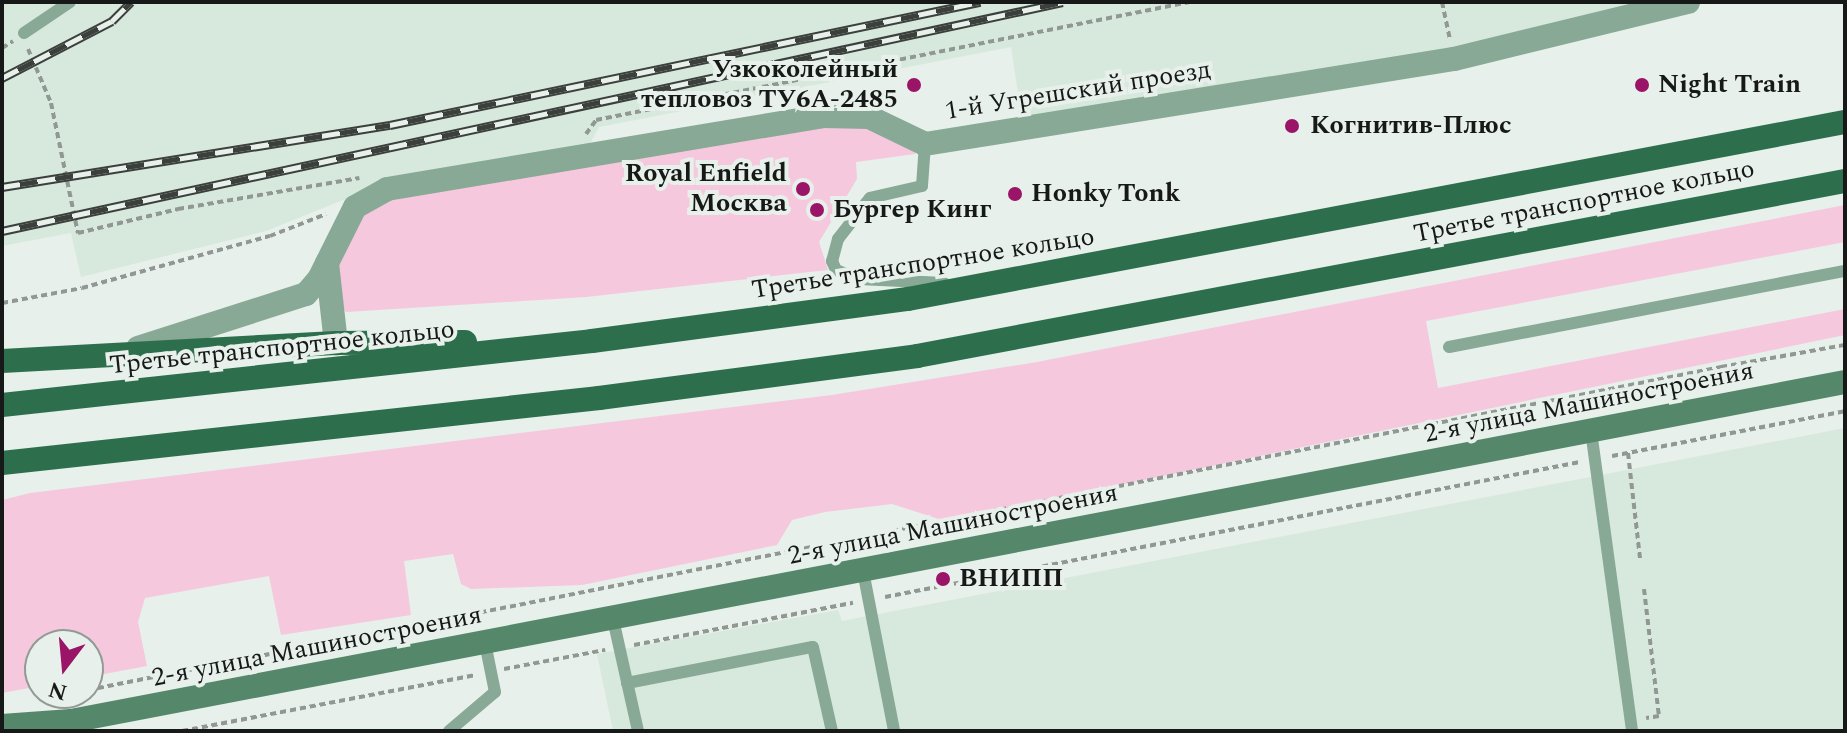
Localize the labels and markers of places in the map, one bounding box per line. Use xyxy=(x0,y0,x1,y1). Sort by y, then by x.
place label: Узкоколейный тепловоз ТУ6А-2485 xyxy=(641,54,898,116)
place label: Night Train xyxy=(1658,69,1801,101)
marker: Узкоколейный тепловоз ТУ6А-2485 xyxy=(905,76,923,94)
marker: Night Train xyxy=(1633,76,1651,94)
place label: Когнитив-Плюс xyxy=(1310,110,1512,142)
marker: Когнитив-Плюс xyxy=(1281,115,1303,137)
place label: Royal Enfield Москва xyxy=(625,158,787,220)
place label: Honky Tonk xyxy=(1031,178,1180,210)
marker: Royal Enfield Москва xyxy=(794,180,812,198)
marker: Honky Tonk xyxy=(1006,185,1024,203)
place label: Бургер Кинг xyxy=(833,194,991,226)
marker: Бургер Кинг xyxy=(808,201,826,219)
place label: ВНИПП xyxy=(959,563,1063,595)
marker: ВНИПП xyxy=(934,570,952,588)

